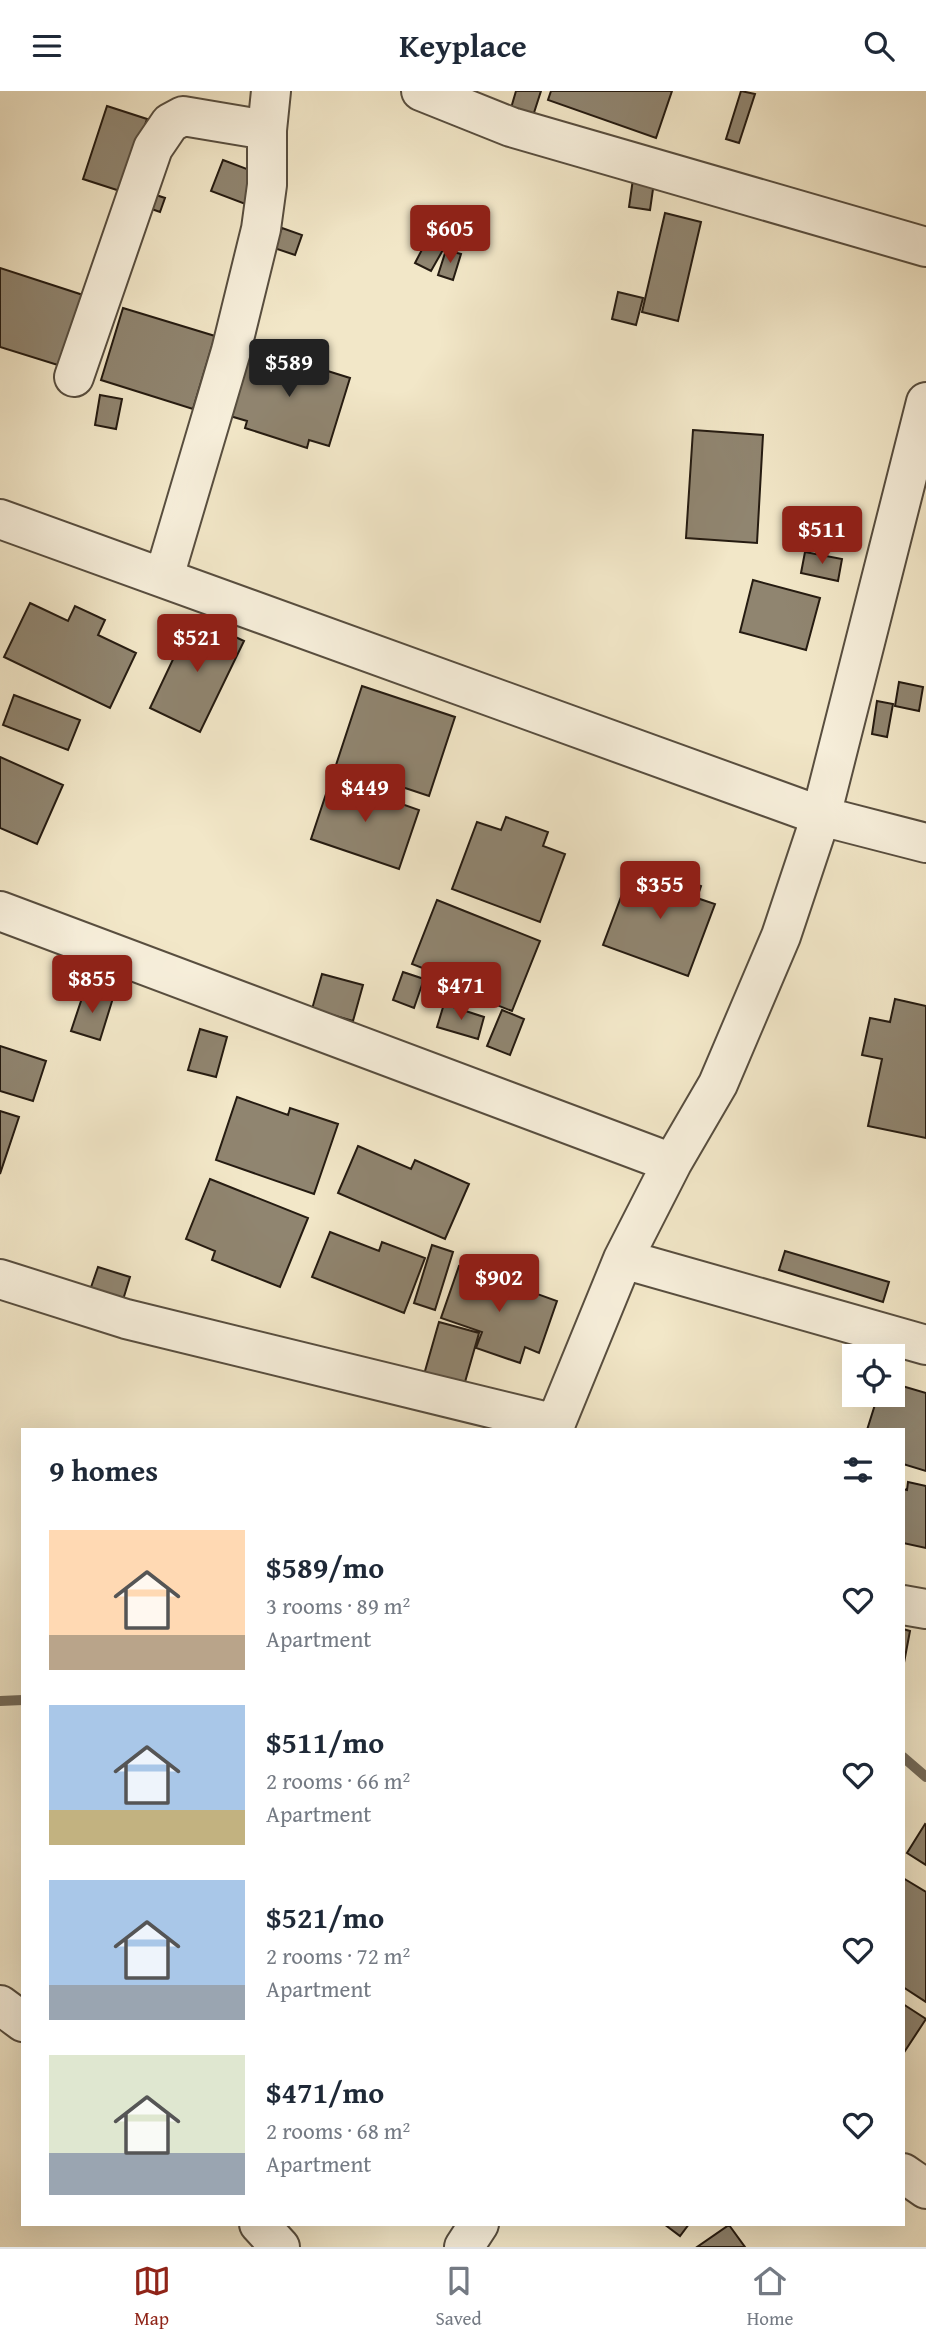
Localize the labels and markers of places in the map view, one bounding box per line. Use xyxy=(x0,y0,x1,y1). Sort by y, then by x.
pin: $605 xyxy=(409,205,491,265)
pin: $589 xyxy=(248,339,330,399)
pin: $511 xyxy=(781,507,863,566)
pin: $521 xyxy=(156,615,238,674)
pin: $449 xyxy=(324,765,406,824)
pin: $355 xyxy=(619,861,701,921)
pin: $855 xyxy=(51,955,133,1015)
pin: $471 xyxy=(420,963,502,1022)
pin: $902 xyxy=(458,1255,540,1314)

